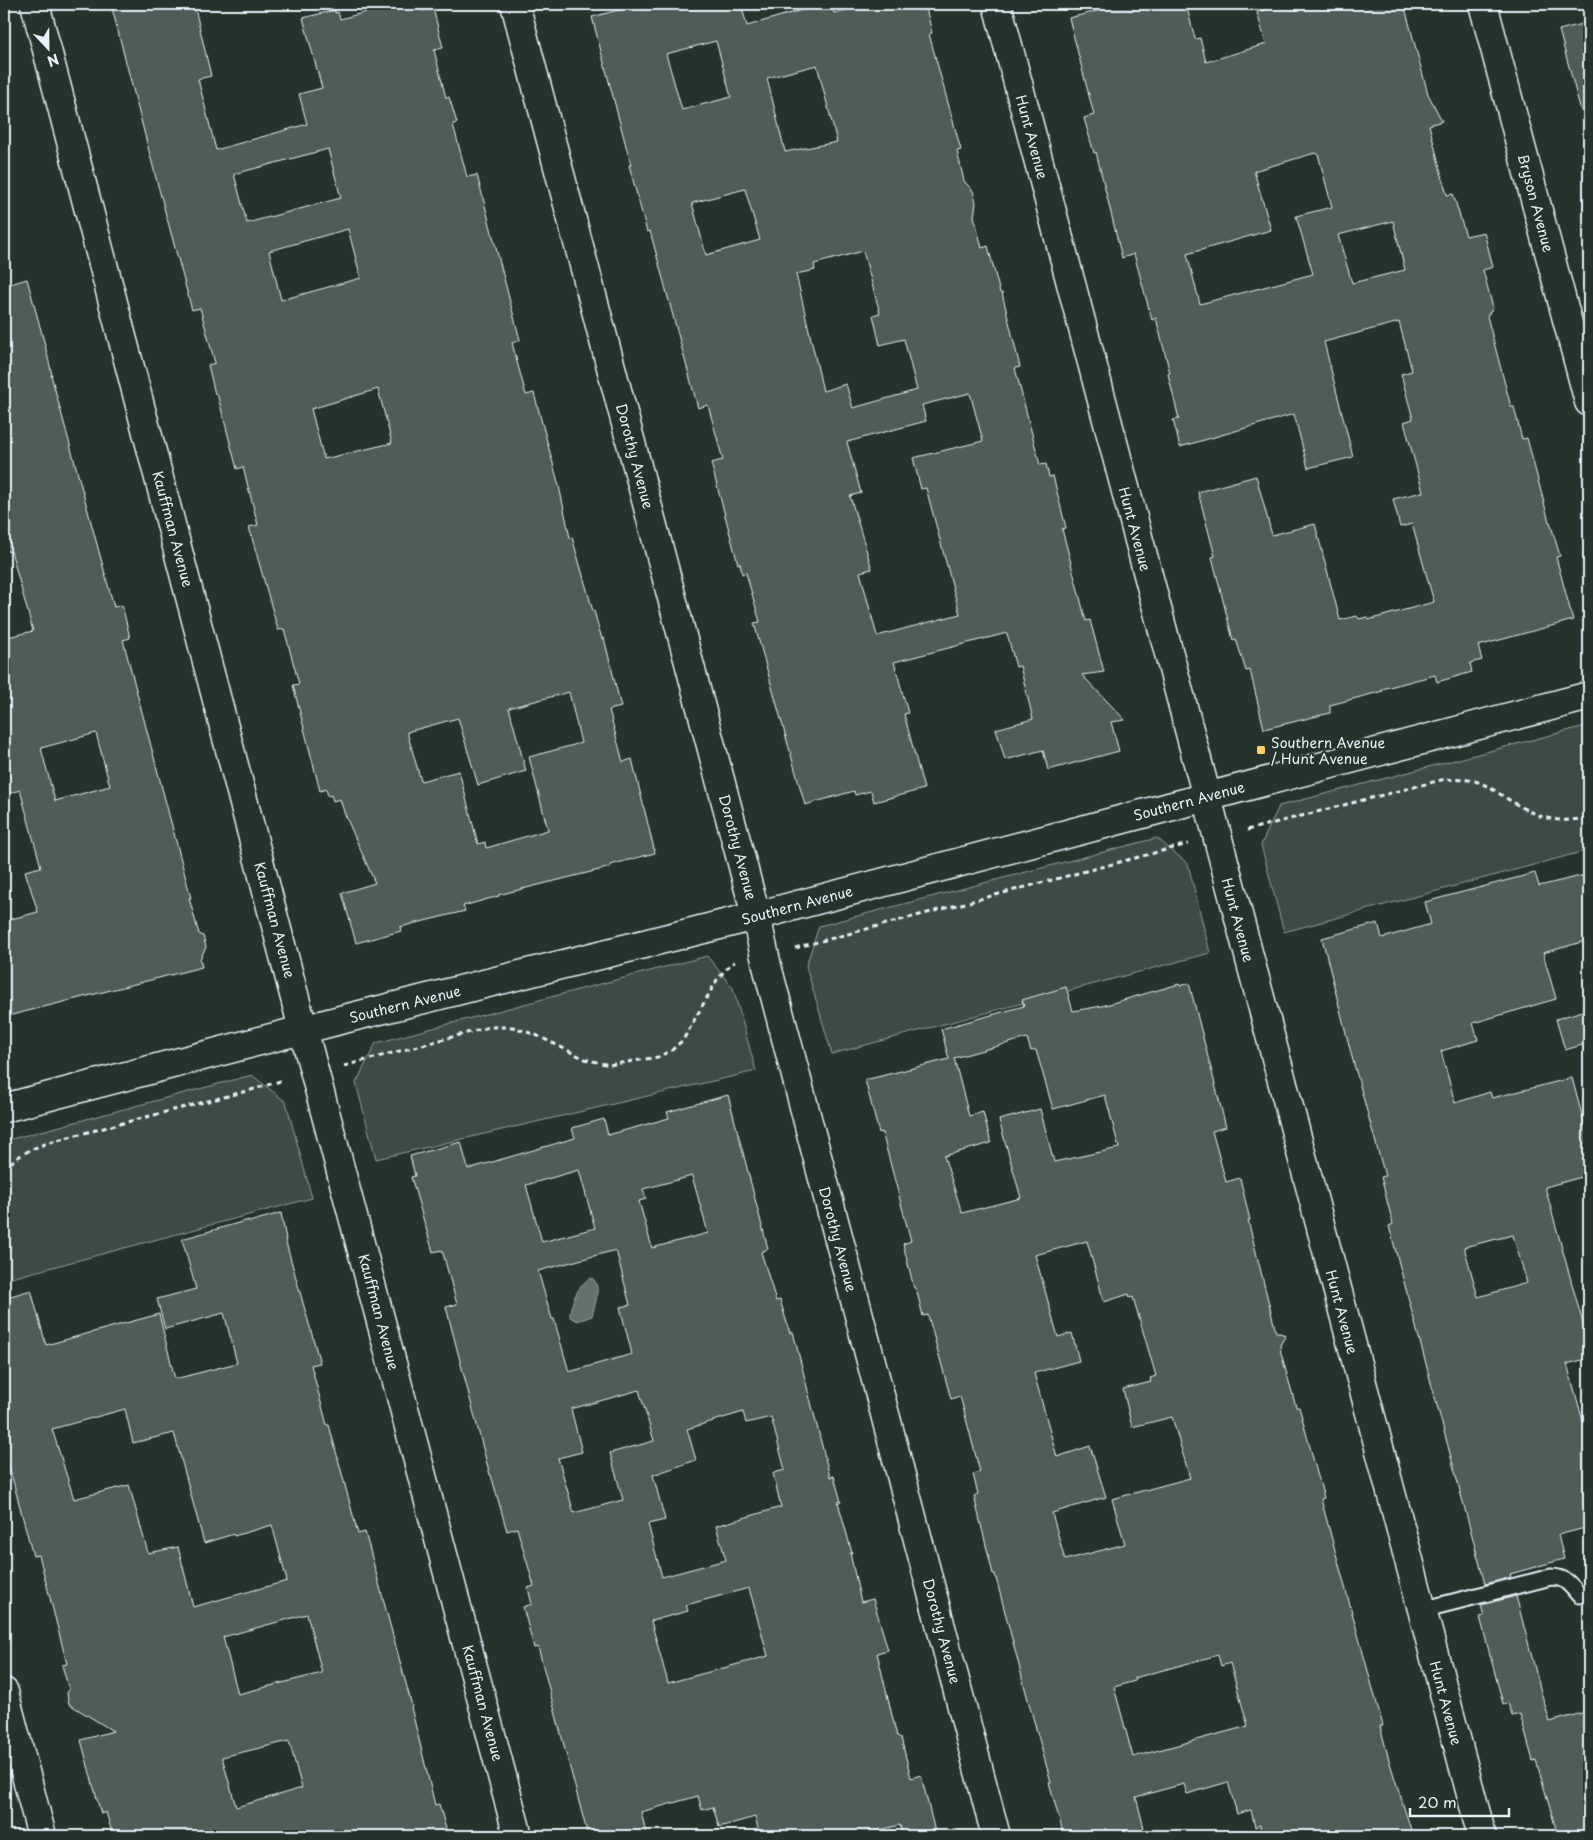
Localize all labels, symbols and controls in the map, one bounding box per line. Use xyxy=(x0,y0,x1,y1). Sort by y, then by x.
north arrow xyxy=(22,22,72,72)
text: N xyxy=(44,49,62,72)
street label: Hunt Avenue xyxy=(1011,93,1053,182)
street label: Bryson Avenue xyxy=(1513,151,1559,255)
street label: Dorothy Avenue xyxy=(611,401,659,511)
street label: Kauffman Avenue xyxy=(147,469,199,590)
street label: Hunt Avenue xyxy=(1114,485,1156,574)
place label: Southern Avenue / Hunt Avenue xyxy=(1271,732,1386,769)
marker: Southern Avenue / Hunt Avenue xyxy=(1255,744,1267,756)
street label: Southern Avenue xyxy=(1131,776,1247,826)
street label: Dorothy Avenue xyxy=(714,792,762,902)
street label: Kauffman Avenue xyxy=(249,860,301,981)
street label: Hunt Avenue xyxy=(1217,876,1259,965)
street label: Southern Avenue xyxy=(739,880,855,930)
street label: Southern Avenue xyxy=(347,980,463,1028)
street label: Dorothy Avenue xyxy=(814,1184,862,1294)
street label: Kauffman Avenue xyxy=(353,1252,405,1373)
street label: Hunt Avenue xyxy=(1321,1268,1363,1357)
street label: Dorothy Avenue xyxy=(918,1576,966,1686)
street label: Kauffman Avenue xyxy=(457,1643,509,1764)
street label: Hunt Avenue xyxy=(1425,1659,1467,1748)
scale bar xyxy=(1410,1785,1509,1817)
text: 20 m xyxy=(1418,1790,1457,1813)

